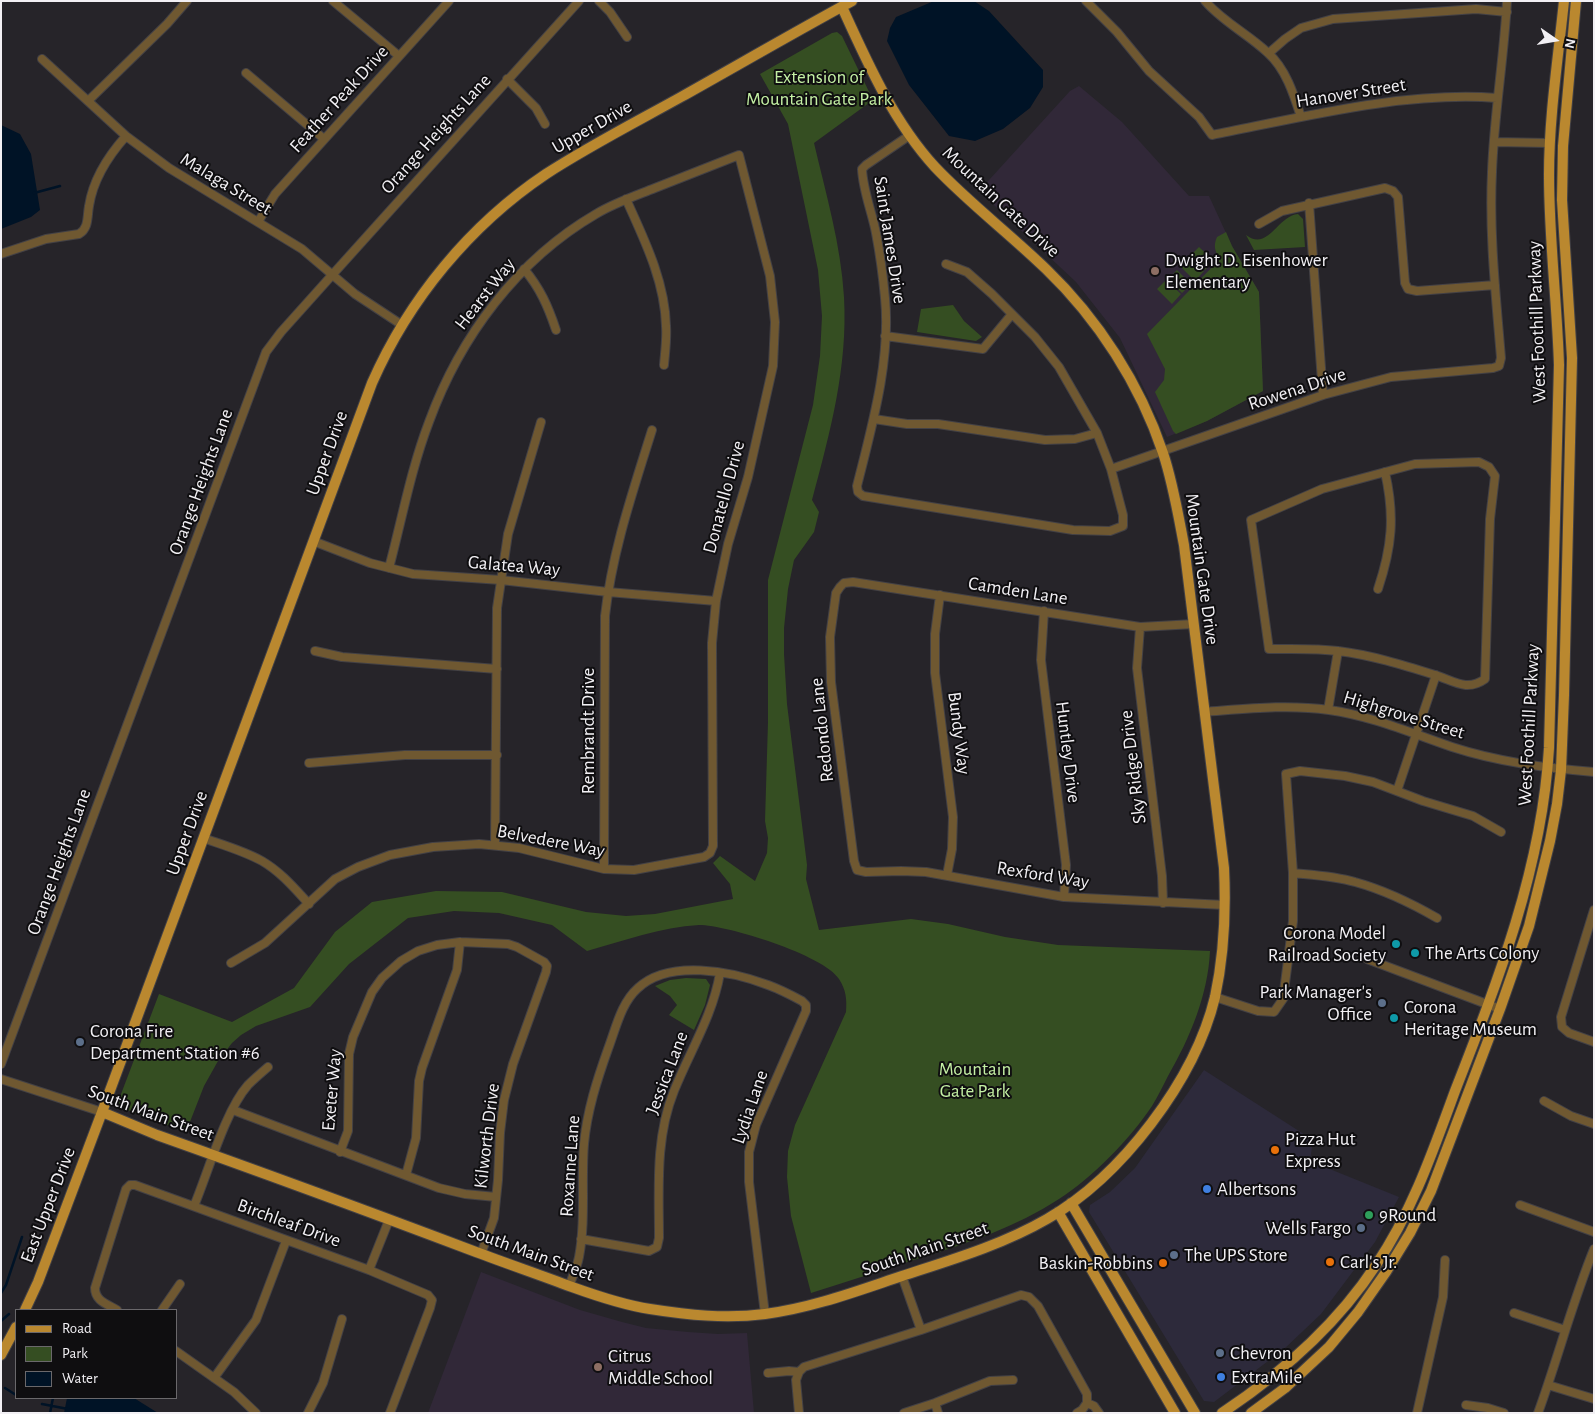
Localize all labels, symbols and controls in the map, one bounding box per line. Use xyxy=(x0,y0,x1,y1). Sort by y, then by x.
north arrow xyxy=(1530,15,1580,65)
text: N xyxy=(1562,37,1578,50)
street label: Feather Peak Drive xyxy=(285,40,393,158)
park label: Extension of Mountain Gate Park xyxy=(746,66,892,110)
street label: Orange Heights Lane xyxy=(376,69,496,199)
street label: Hanover Street xyxy=(1295,73,1407,113)
street label: Upper Drive xyxy=(548,95,636,159)
street label: Mountain Gate Drive xyxy=(937,142,1065,262)
street label: Malaga Street xyxy=(176,148,276,220)
street label: Saint James Drive xyxy=(869,175,911,305)
street label: West Foothill Parkway xyxy=(1523,240,1551,404)
place label: Dwight D. Eisenhower Elementary xyxy=(1165,249,1328,293)
street label: Hearst Way xyxy=(450,254,520,334)
marker: Dwight D. Eisenhower Elementary xyxy=(1149,265,1161,277)
street label: Rowena Drive xyxy=(1245,362,1349,416)
street label: Orange Heights Lane xyxy=(164,406,238,558)
street label: Upper Drive xyxy=(301,408,353,498)
street label: Donatello Drive xyxy=(698,438,750,556)
street label: Mountain Gate Drive xyxy=(1180,492,1224,646)
street label: Galatea Way xyxy=(467,551,561,581)
street label: Camden Lane xyxy=(967,572,1069,610)
street label: West Foothill Parkway xyxy=(1513,643,1545,807)
street label: Rembrandt Drive xyxy=(577,668,599,794)
street label: Redondo Lane xyxy=(805,677,839,783)
street label: Highgrove Street xyxy=(1341,686,1467,744)
street label: Bundy Way xyxy=(943,690,975,776)
street label: Huntley Drive xyxy=(1050,700,1086,804)
street label: Sky Ridge Drive xyxy=(1115,709,1151,825)
street label: Orange Heights Lane xyxy=(22,786,96,938)
street label: Upper Drive xyxy=(161,788,213,878)
street label: Belvedere Way xyxy=(495,819,607,863)
street label: Rexford Way xyxy=(995,856,1091,894)
place label: Corona Model Railroad Society xyxy=(1268,922,1386,966)
marker: Corona Model Railroad Society xyxy=(1390,938,1402,950)
place label: The Arts Colony xyxy=(1425,942,1539,964)
marker: The Arts Colony xyxy=(1409,947,1421,959)
place label: Park Manager's Office xyxy=(1259,981,1372,1025)
place label: Corona Heritage Museum xyxy=(1404,996,1537,1040)
marker: Park Manager's Office xyxy=(1376,997,1388,1009)
marker: Corona Heritage Museum xyxy=(1388,1012,1400,1024)
place label: Corona Fire Department Station #6 xyxy=(90,1020,260,1064)
street label: Jessica Lane xyxy=(641,1028,693,1118)
marker: Corona Fire Department Station #6 xyxy=(74,1036,86,1048)
street label: Exeter Way xyxy=(317,1048,347,1132)
park label: Mountain Gate Park xyxy=(939,1058,1011,1102)
street label: Lydia Lane xyxy=(727,1067,773,1147)
street label: South Main Street xyxy=(85,1080,217,1146)
street label: Kilworth Drive xyxy=(469,1082,505,1190)
street label: Roxanne Lane xyxy=(555,1114,585,1218)
place label: Pizza Hut Express xyxy=(1285,1128,1356,1172)
street label: East Upper Drive xyxy=(15,1144,81,1266)
marker: Pizza Hut Express xyxy=(1269,1144,1281,1156)
place label: Albertsons xyxy=(1217,1178,1296,1200)
marker: Albertsons xyxy=(1201,1183,1213,1195)
street label: Birchleaf Drive xyxy=(234,1194,344,1252)
place label: 9Round xyxy=(1379,1204,1436,1226)
marker: 9Round xyxy=(1363,1209,1375,1221)
street label: South Main Street xyxy=(859,1217,991,1281)
place label: Wells Fargo xyxy=(1266,1217,1351,1239)
street label: South Main Street xyxy=(465,1220,597,1286)
marker: Wells Fargo xyxy=(1355,1222,1367,1234)
place label: The UPS Store xyxy=(1184,1244,1288,1266)
marker: The UPS Store xyxy=(1168,1249,1180,1261)
place label: Carl's Jr. xyxy=(1340,1251,1397,1273)
place label: Baskin-Robbins xyxy=(1039,1252,1153,1274)
marker: Carl's Jr. xyxy=(1324,1256,1336,1268)
marker: Baskin-Robbins xyxy=(1157,1257,1169,1269)
legend xyxy=(15,1309,178,1399)
text: Road xyxy=(62,1321,92,1336)
place label: Chevron xyxy=(1230,1342,1292,1364)
place label: Citrus Middle School xyxy=(608,1345,713,1389)
text: Park xyxy=(62,1346,88,1361)
marker: Chevron xyxy=(1214,1347,1226,1359)
marker: Citrus Middle School xyxy=(592,1361,604,1373)
place label: ExtraMile xyxy=(1231,1366,1302,1388)
text: Water xyxy=(62,1371,98,1386)
marker: ExtraMile xyxy=(1215,1371,1227,1383)

